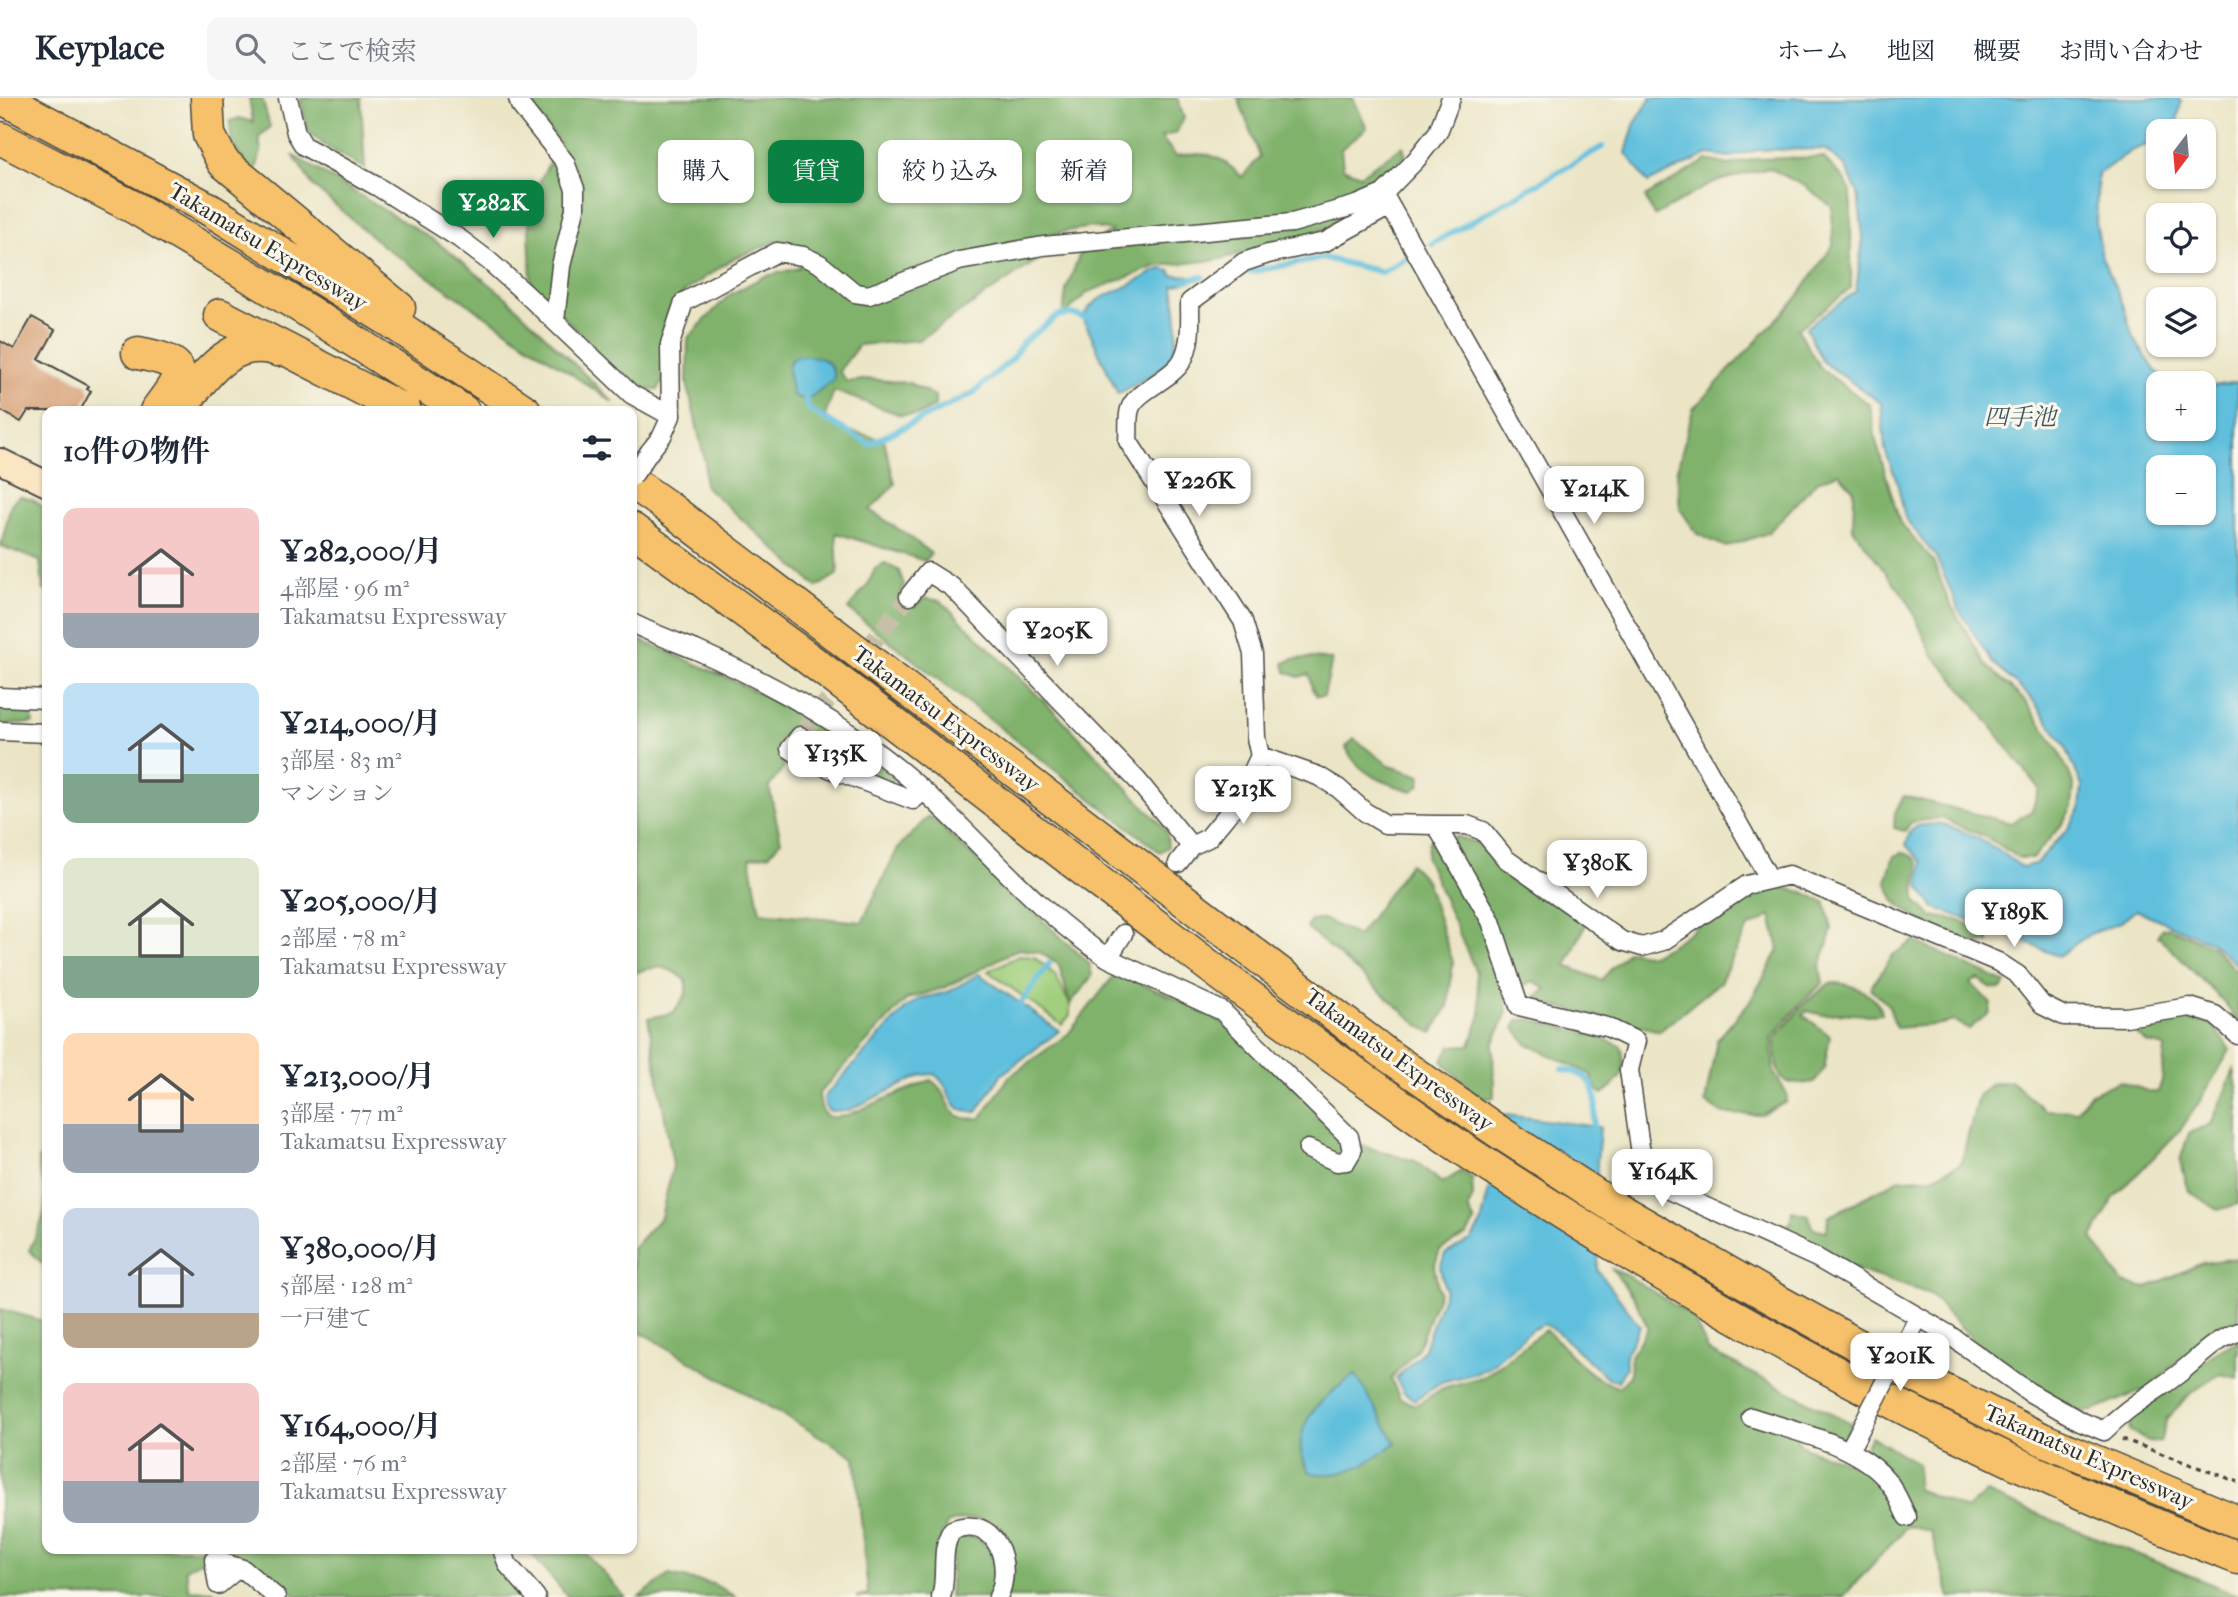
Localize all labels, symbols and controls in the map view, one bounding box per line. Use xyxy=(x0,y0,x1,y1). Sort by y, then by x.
search box xyxy=(207,17,697,80)
text: Keyplace xyxy=(35,29,165,68)
icon: search xyxy=(231,29,269,67)
text: ここで検索 xyxy=(287,36,417,67)
text: ホーム xyxy=(1777,37,1849,65)
text: 地図 xyxy=(1887,37,1935,65)
text: 概要 xyxy=(1973,37,2021,65)
text: お問い合わせ xyxy=(2059,37,2203,65)
north arrow xyxy=(2146,119,2216,189)
map controls xyxy=(2146,119,2216,525)
chip: 購入 xyxy=(658,140,754,203)
chip: 賃貸 xyxy=(768,140,864,203)
chip: 絞り込み xyxy=(878,140,1022,203)
chip: 新着 xyxy=(1036,140,1132,203)
street label: Takamatsu Expressway xyxy=(164,177,373,317)
pin: ¥282K xyxy=(444,180,542,240)
text: ¥282K xyxy=(458,189,528,216)
button: locate xyxy=(2146,203,2216,273)
button: layers xyxy=(2146,287,2216,357)
button: + xyxy=(2146,371,2216,441)
water label: 四手池 xyxy=(1984,403,2059,431)
icon: filters xyxy=(578,429,616,467)
text: 10件の物件 xyxy=(63,434,210,469)
button: − xyxy=(2146,455,2216,525)
pin: ¥226K xyxy=(1150,458,1248,518)
pin: ¥214K xyxy=(1545,466,1643,526)
text: ¥226K xyxy=(1164,467,1234,494)
text: ¥214K xyxy=(1560,475,1628,502)
text: ¥282,000/月 xyxy=(280,534,442,569)
icon: home xyxy=(119,536,203,620)
text: 4部屋 · 96 m² xyxy=(280,575,409,602)
text: Takamatsu Expressway xyxy=(280,603,507,630)
pin: ¥205K xyxy=(1008,608,1106,668)
text: ¥205K xyxy=(1022,617,1092,644)
street label: Takamatsu Expressway xyxy=(847,640,1045,798)
text: ¥214,000/月 xyxy=(280,706,441,741)
icon: home xyxy=(119,711,203,795)
pin: ¥135K xyxy=(786,732,884,791)
text: ¥135K xyxy=(804,740,866,767)
text: 3部屋 · 83 m² xyxy=(280,747,401,774)
pin: ¥213K xyxy=(1194,766,1292,826)
text: ¥213K xyxy=(1211,775,1275,802)
text: マンション xyxy=(280,780,394,807)
pin: ¥380K xyxy=(1548,840,1646,900)
text: ¥380K xyxy=(1563,849,1631,876)
text: ¥205,000/月 xyxy=(280,884,441,919)
icon: home xyxy=(119,886,203,970)
pin: ¥189K xyxy=(1965,890,2063,949)
text: ¥189K xyxy=(1981,898,2047,925)
text: 2部屋 · 78 m² xyxy=(280,925,406,952)
text: Takamatsu Expressway xyxy=(280,953,507,980)
street label: Takamatsu Expressway xyxy=(1299,982,1499,1138)
text: ¥213,000/月 xyxy=(280,1059,435,1094)
icon: home xyxy=(119,1061,203,1145)
text: 3部屋 · 77 m² xyxy=(280,1100,403,1127)
text: Takamatsu Expressway xyxy=(280,1128,507,1155)
pin: ¥164K xyxy=(1613,1150,1711,1209)
text: ¥164K xyxy=(1628,1158,1696,1185)
text: ¥380,000/月 xyxy=(280,1231,440,1266)
icon: home xyxy=(119,1236,203,1320)
text: 5部屋 · 128 m² xyxy=(280,1272,413,1299)
text: 一戸建て xyxy=(280,1305,372,1332)
pin: ¥201K xyxy=(1851,1334,1949,1393)
text: ¥201K xyxy=(1866,1342,1934,1369)
street label: Takamatsu Expressway xyxy=(1980,1399,2199,1516)
text: ¥164,000/月 xyxy=(280,1409,442,1444)
icon: home xyxy=(119,1411,203,1495)
text: 2部屋 · 76 m² xyxy=(280,1450,406,1477)
text: Takamatsu Expressway xyxy=(280,1478,507,1505)

